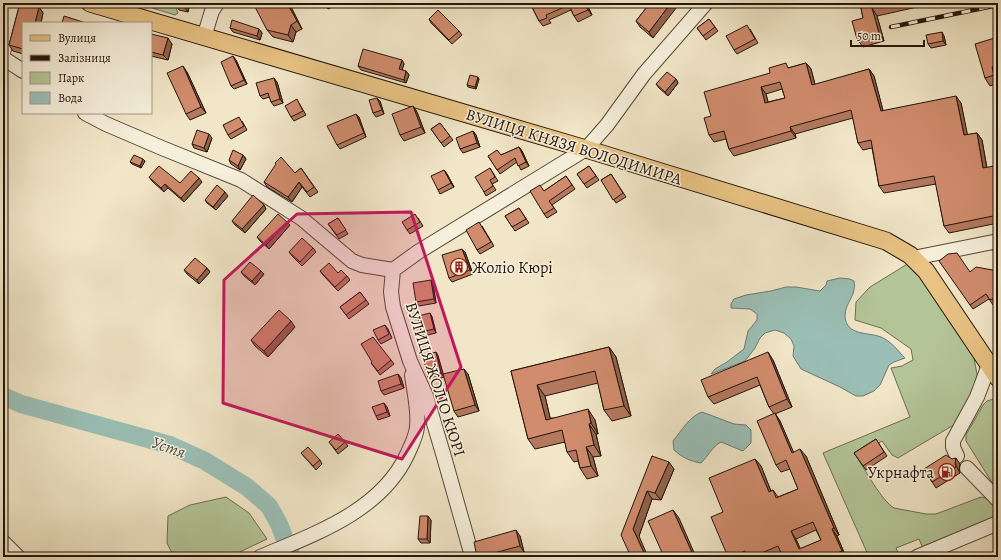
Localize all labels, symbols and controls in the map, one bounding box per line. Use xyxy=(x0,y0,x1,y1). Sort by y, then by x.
legend xyxy=(22,22,152,114)
scale bar xyxy=(851,22,924,48)
text: 50 m xyxy=(857,28,881,44)
text: Вулиця xyxy=(58,30,96,46)
text: Залізниця xyxy=(58,50,111,66)
text: Парк xyxy=(58,70,84,86)
text: Вода xyxy=(58,90,83,106)
street label: ВУЛИЦЯ КНЯЗЯ ВОЛОДИМИРА xyxy=(463,104,685,191)
building icon: Жоліо Кюрі xyxy=(449,257,469,277)
place label: Жоліо Кюрі xyxy=(472,257,553,279)
street label: ВУЛИЦЯ ЖОЛІО КЮРІ xyxy=(400,299,470,459)
water label: Устя xyxy=(149,431,189,464)
place label: Укрнафта xyxy=(868,462,935,484)
fuel station icon: Укрнафта xyxy=(937,462,957,482)

